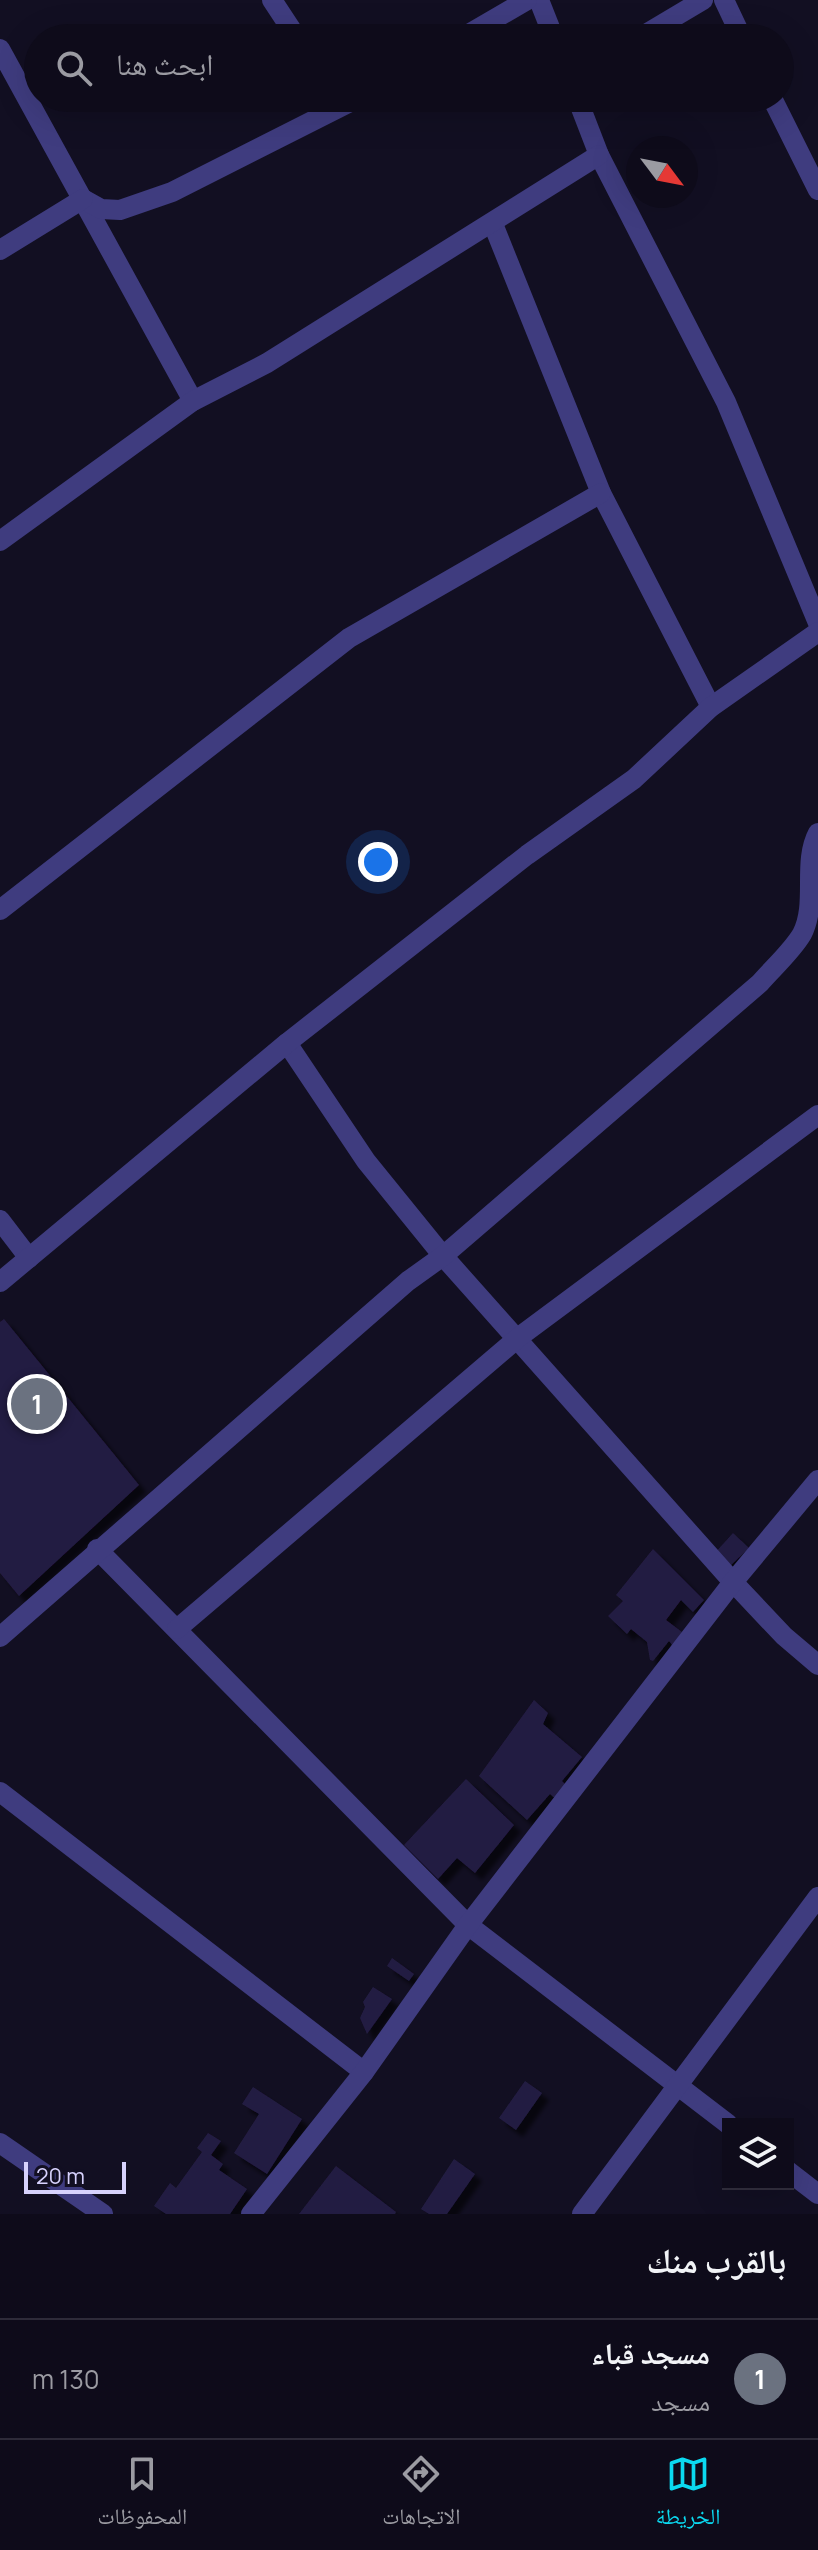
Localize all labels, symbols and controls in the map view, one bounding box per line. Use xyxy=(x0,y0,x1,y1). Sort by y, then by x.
search box xyxy=(24,24,794,112)
text: ابحث هنا xyxy=(116,43,213,84)
icon: search xyxy=(52,46,96,90)
north arrow xyxy=(626,136,698,208)
your location xyxy=(358,842,398,882)
pin: 1 xyxy=(11,1374,63,1434)
map controls xyxy=(722,2118,794,2190)
button: layers xyxy=(722,2118,794,2190)
scale bar xyxy=(24,2158,126,2194)
text: 20 m xyxy=(36,2161,85,2191)
text: بالقرب منك xyxy=(646,2237,786,2283)
text: مسجد قباء xyxy=(591,2332,710,2373)
text: 130 m xyxy=(32,2361,100,2397)
text: 1 xyxy=(754,2361,766,2397)
text: مسجد xyxy=(651,2383,710,2419)
tab: المحفوظات xyxy=(98,2452,187,2538)
tab: الاتجاهات xyxy=(382,2452,460,2538)
tab: الخريطة xyxy=(656,2452,720,2538)

